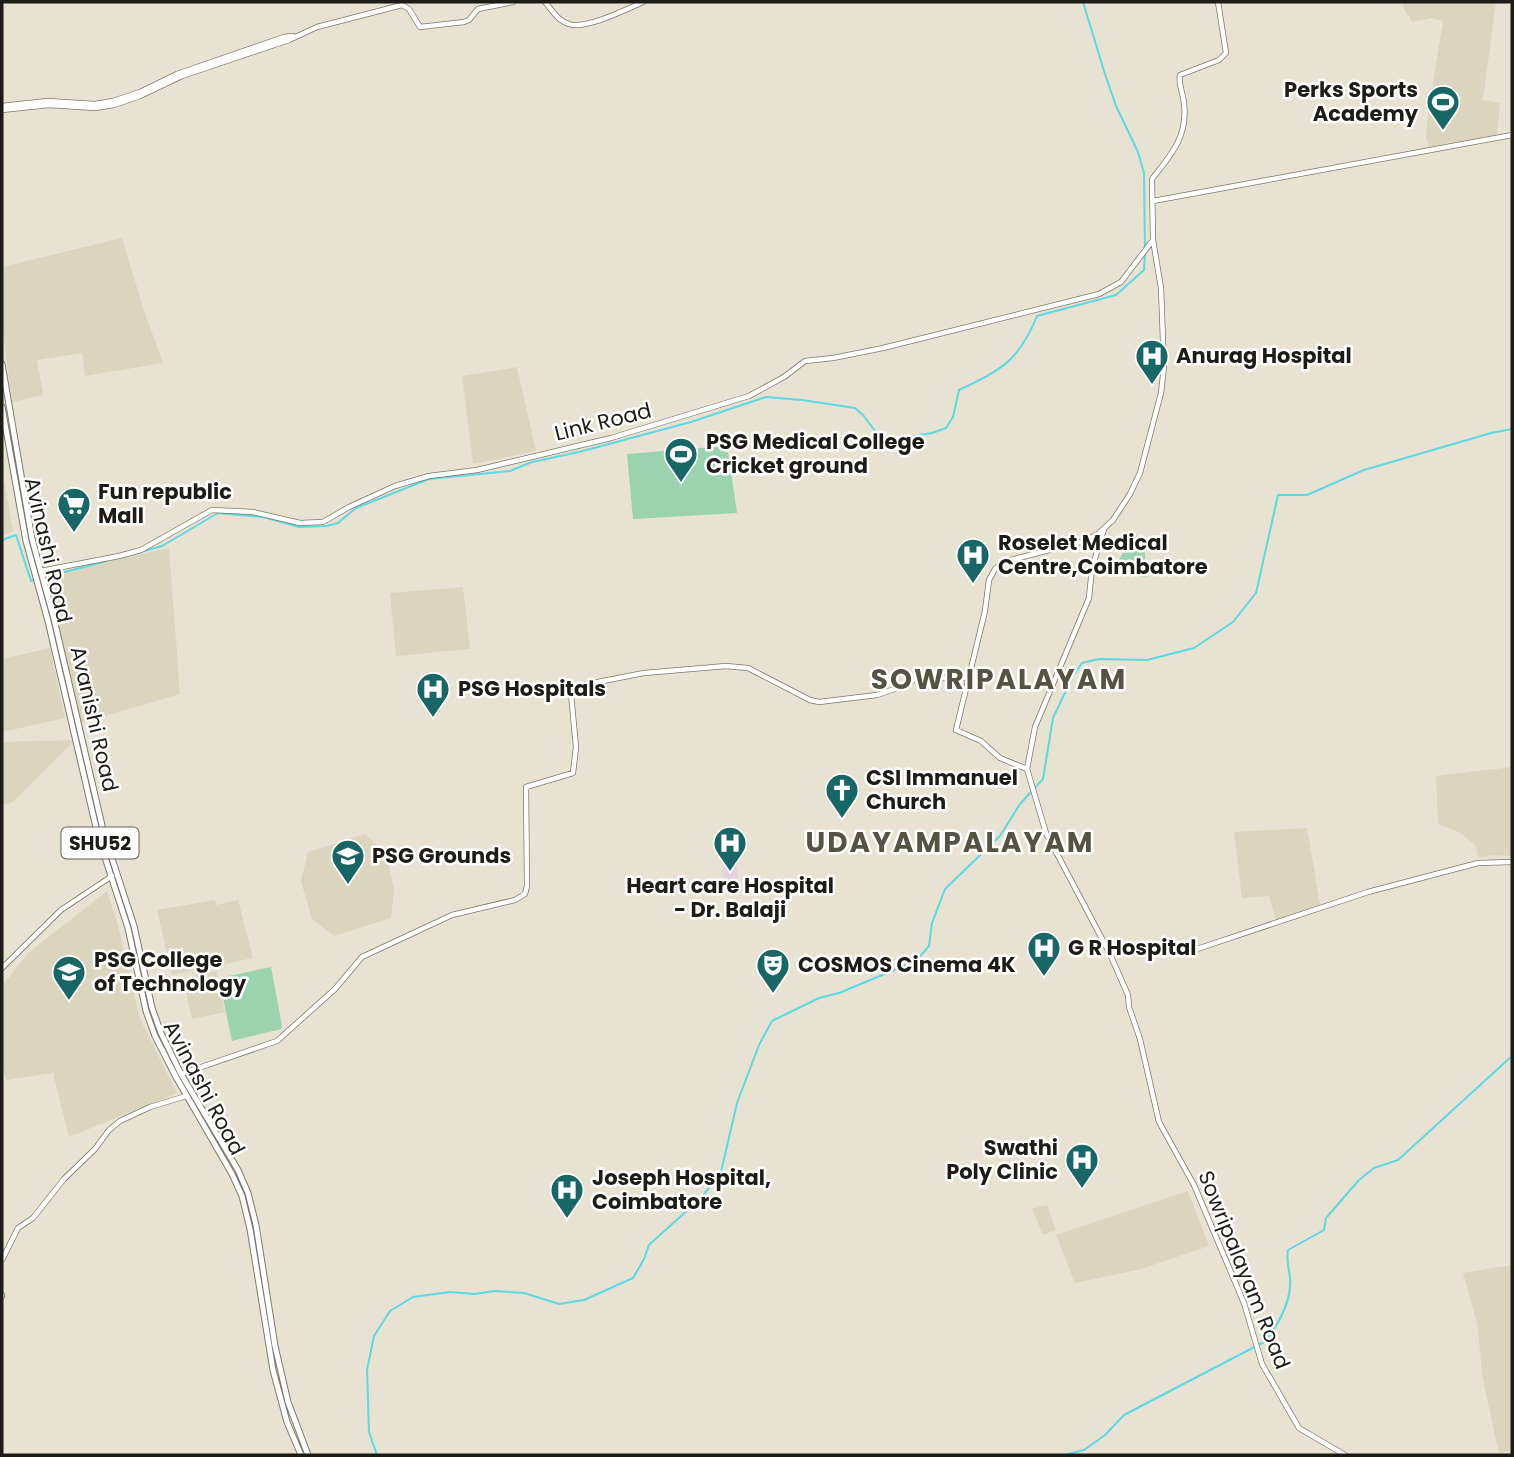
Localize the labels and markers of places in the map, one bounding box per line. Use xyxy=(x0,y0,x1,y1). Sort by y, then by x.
place label: Perks Sports Academy xyxy=(1284,75,1419,128)
sports icon: Perks Sports Academy xyxy=(1424,83,1462,132)
hospital icon: Anurag Hospital xyxy=(1133,337,1171,386)
place label: Anurag Hospital xyxy=(1176,341,1352,370)
place label: PSG Medical College Cricket ground xyxy=(706,427,925,480)
sports icon: PSG Medical College Cricket ground xyxy=(662,435,700,484)
place label: Fun republic Mall xyxy=(98,477,232,530)
supermarket icon: Fun republic Mall xyxy=(55,485,93,534)
place label: Roselet Medical Centre,Coimbatore xyxy=(998,528,1208,581)
hospital icon: Roselet Medical Centre,Coimbatore xyxy=(954,536,992,585)
hospital icon: PSG Hospitals xyxy=(414,670,452,719)
place label: PSG Hospitals xyxy=(458,674,606,703)
place label: CSI Immanuel Church xyxy=(866,763,1018,816)
church icon: CSI Immanuel Church xyxy=(823,771,861,820)
hospital icon: Heart care Hospital - Dr. Balaji xyxy=(711,824,749,873)
school or university icon: PSG Grounds xyxy=(329,837,367,886)
place label: PSG Grounds xyxy=(372,841,511,870)
place label: Heart care Hospital - Dr. Balaji xyxy=(626,871,834,924)
hospital icon: G R Hospital xyxy=(1025,929,1063,978)
place label: G R Hospital xyxy=(1068,933,1196,962)
place label: PSG College of Technology xyxy=(94,945,247,998)
theatre icon: COSMOS Cinema 4K xyxy=(754,946,792,995)
place label: COSMOS Cinema 4K xyxy=(798,950,1016,979)
school or university icon: PSG College of Technology xyxy=(50,953,88,1002)
place label: Swathi Poly Clinic xyxy=(946,1133,1058,1186)
hospital icon: Swathi Poly Clinic xyxy=(1063,1141,1101,1190)
place label: Joseph Hospital, Coimbatore xyxy=(592,1163,771,1216)
hospital icon: Joseph Hospital, Coimbatore xyxy=(548,1171,586,1220)

